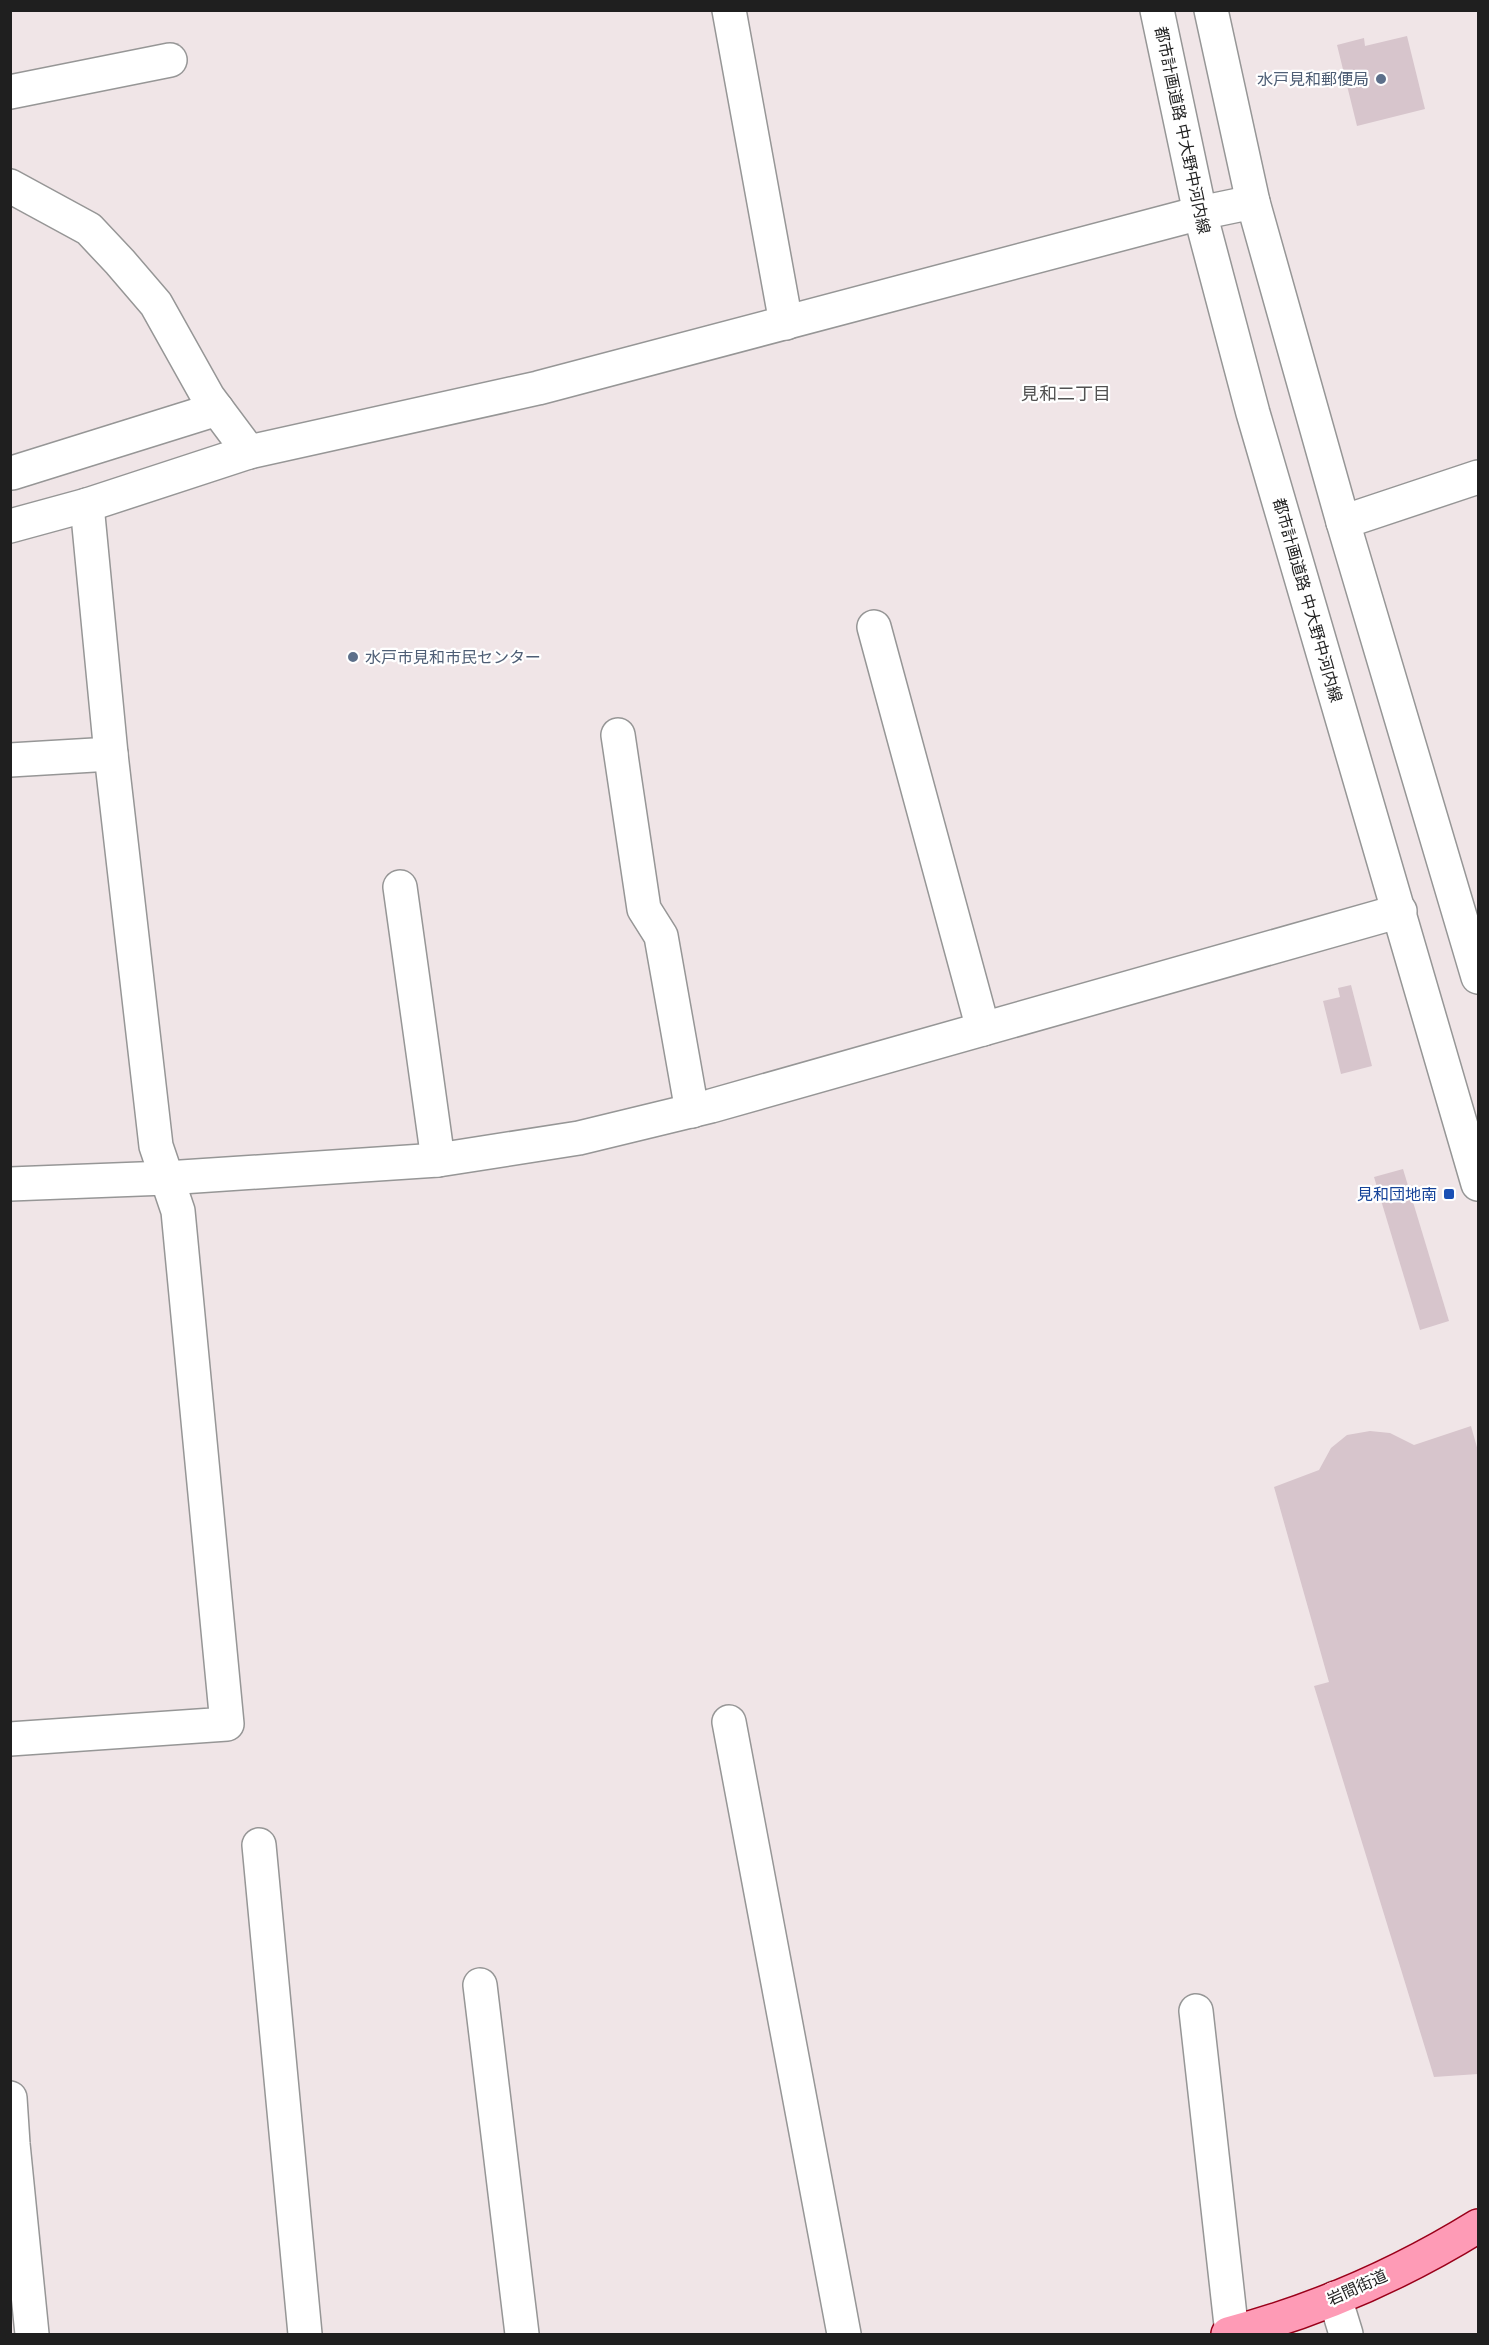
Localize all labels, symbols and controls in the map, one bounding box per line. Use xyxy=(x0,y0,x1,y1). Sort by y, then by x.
street label: 都市計画道路 中大野中河内線 xyxy=(1149,25,1213,236)
place label: 水戸見和郵便局 xyxy=(1257,71,1369,91)
marker: 水戸見和郵便局 xyxy=(1374,72,1388,86)
district label: 見和二丁目 xyxy=(1021,384,1111,407)
street label: 都市計画道路 中大野中河内線 xyxy=(1267,496,1345,705)
place label: 水戸市見和市民センター xyxy=(365,649,541,669)
marker: 水戸市見和市民センター xyxy=(346,650,360,664)
place label: 見和団地南 xyxy=(1357,1186,1437,1206)
marker: 見和団地南 xyxy=(1442,1187,1456,1201)
street label: 岩間街道 xyxy=(1325,2267,1391,2311)

